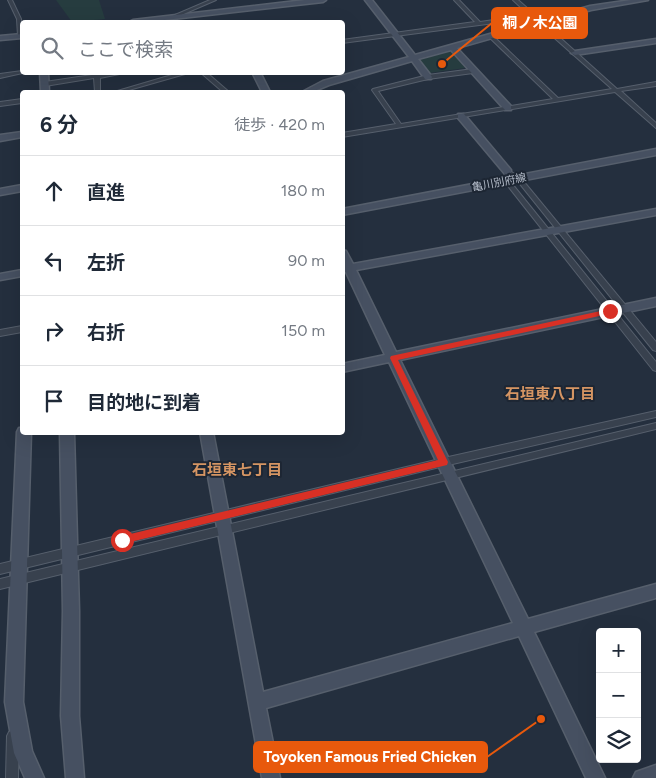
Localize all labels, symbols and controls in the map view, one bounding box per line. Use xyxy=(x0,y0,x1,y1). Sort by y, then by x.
callout: 桐ノ木公園 xyxy=(492,8,587,38)
text: 桐ノ木公園 xyxy=(502,14,578,32)
search box xyxy=(20,20,345,75)
icon: search xyxy=(38,34,66,62)
text: ここで検索 xyxy=(78,38,173,61)
text: 6 分 xyxy=(40,112,78,137)
text: 徒歩 · 420 m xyxy=(234,115,325,134)
street label: 亀川別府線 xyxy=(471,171,527,194)
icon: ahead xyxy=(40,177,68,205)
text: 直進 xyxy=(87,181,125,204)
text: 180 m xyxy=(281,181,325,200)
icon: left xyxy=(40,247,68,275)
text: 左折 xyxy=(87,251,125,274)
text: 90 m xyxy=(288,251,325,270)
route end xyxy=(599,300,622,323)
icon: right xyxy=(40,317,68,345)
text: 右折 xyxy=(87,321,125,344)
text: 150 m xyxy=(281,321,325,340)
district label: 石垣東八丁目 xyxy=(505,385,595,403)
icon: arrive xyxy=(40,387,68,415)
text: 目的地に到着 xyxy=(87,391,201,414)
district label: 石垣東七丁目 xyxy=(192,461,282,479)
route start xyxy=(111,529,134,552)
map controls xyxy=(596,628,641,763)
button: + xyxy=(596,628,641,673)
button: − xyxy=(596,673,641,718)
button: layers xyxy=(596,718,641,763)
callout: Toyoken Famous Fried Chicken xyxy=(254,742,487,772)
text: Toyoken Famous Fried Chicken xyxy=(263,748,477,766)

